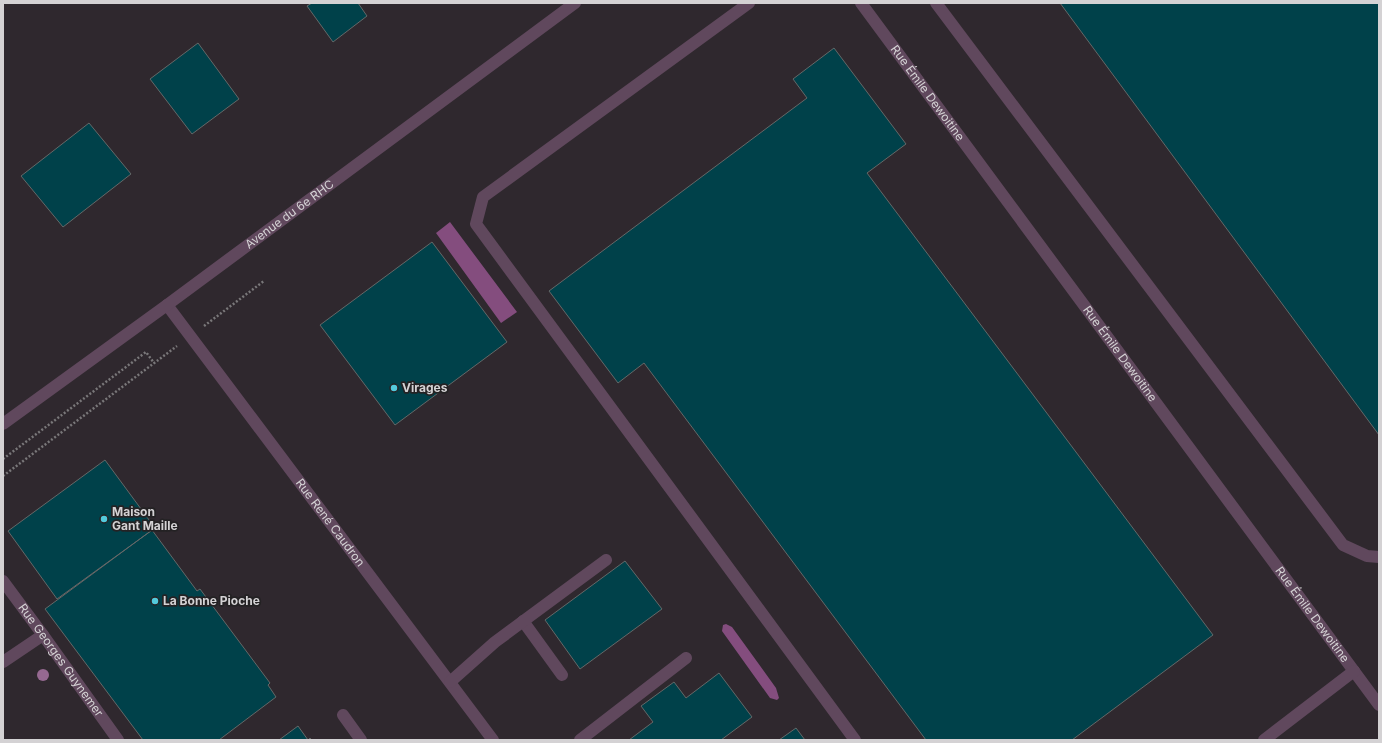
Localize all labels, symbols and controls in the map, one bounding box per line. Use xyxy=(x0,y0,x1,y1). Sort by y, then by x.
street label: Rue Émile Dewoitine xyxy=(888,42,968,144)
street label: Avenue du 6e RHC xyxy=(242,176,337,252)
street label: Rue Émile Dewoitine xyxy=(1080,303,1161,404)
place label: Virages xyxy=(402,380,448,395)
marker: Virages xyxy=(389,383,399,393)
street label: Rue René Caudron xyxy=(293,476,368,569)
place label: Maison Gant Maille xyxy=(112,504,178,533)
marker: Maison Gant Maille xyxy=(99,514,109,524)
street label: Rue Émile Dewoitine xyxy=(1272,563,1353,665)
place label: La Bonne Pioche xyxy=(163,593,260,608)
marker: La Bonne Pioche xyxy=(150,596,160,606)
street label: Rue Georges Guynemer xyxy=(15,600,107,720)

